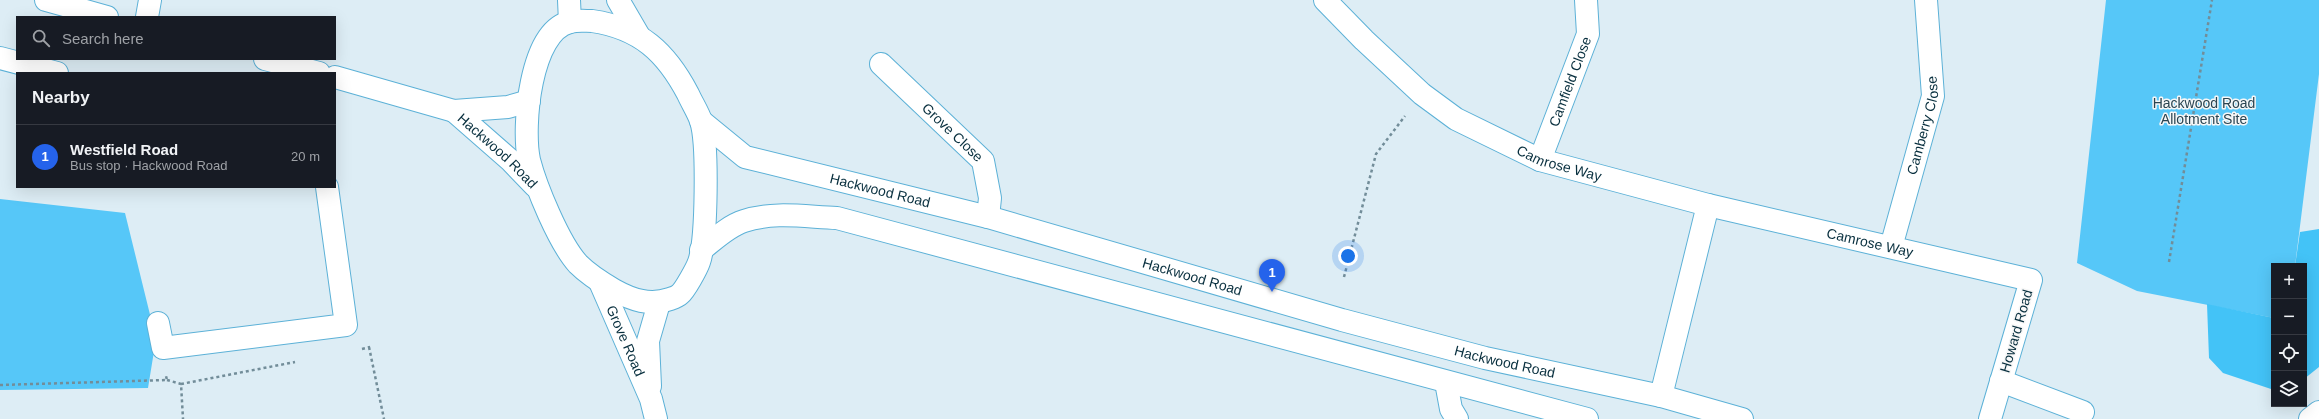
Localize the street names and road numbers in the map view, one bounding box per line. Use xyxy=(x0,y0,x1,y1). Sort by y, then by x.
street label: Camfield Close xyxy=(1546,34,1594,129)
street label: Camberry Close xyxy=(1903,75,1941,177)
street label: Grove Close xyxy=(919,100,987,165)
street label: Hackwood Road xyxy=(454,110,541,192)
street label: Camrose Way xyxy=(1514,142,1603,184)
street label: Hackwood Road xyxy=(828,170,932,210)
street label: Camrose Way xyxy=(1825,225,1915,260)
street label: Hackwood Road xyxy=(1141,254,1244,299)
street label: Howard Road xyxy=(1997,288,2035,374)
street label: Grove Road xyxy=(603,303,648,378)
street label: Hackwood Road xyxy=(1453,342,1557,381)

